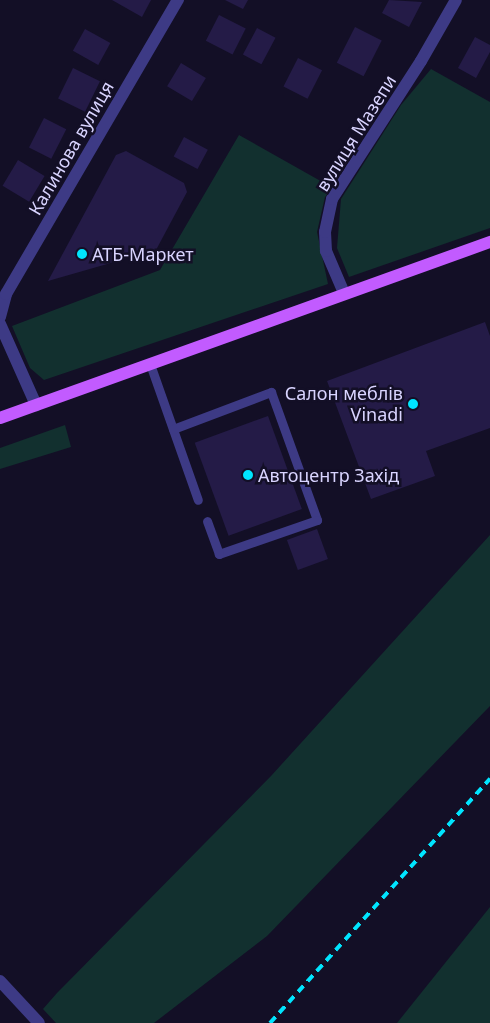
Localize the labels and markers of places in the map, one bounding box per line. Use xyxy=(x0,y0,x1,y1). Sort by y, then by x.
place label: АТБ-Маркет xyxy=(92,243,194,265)
marker: АТБ-Маркет xyxy=(76,248,88,260)
place label: Салон меблів Vinadi xyxy=(285,383,403,426)
marker: Салон меблів Vinadi xyxy=(407,398,419,410)
place label: Автоцентр Захід xyxy=(258,464,399,486)
marker: Автоцентр Захід xyxy=(242,469,254,481)

